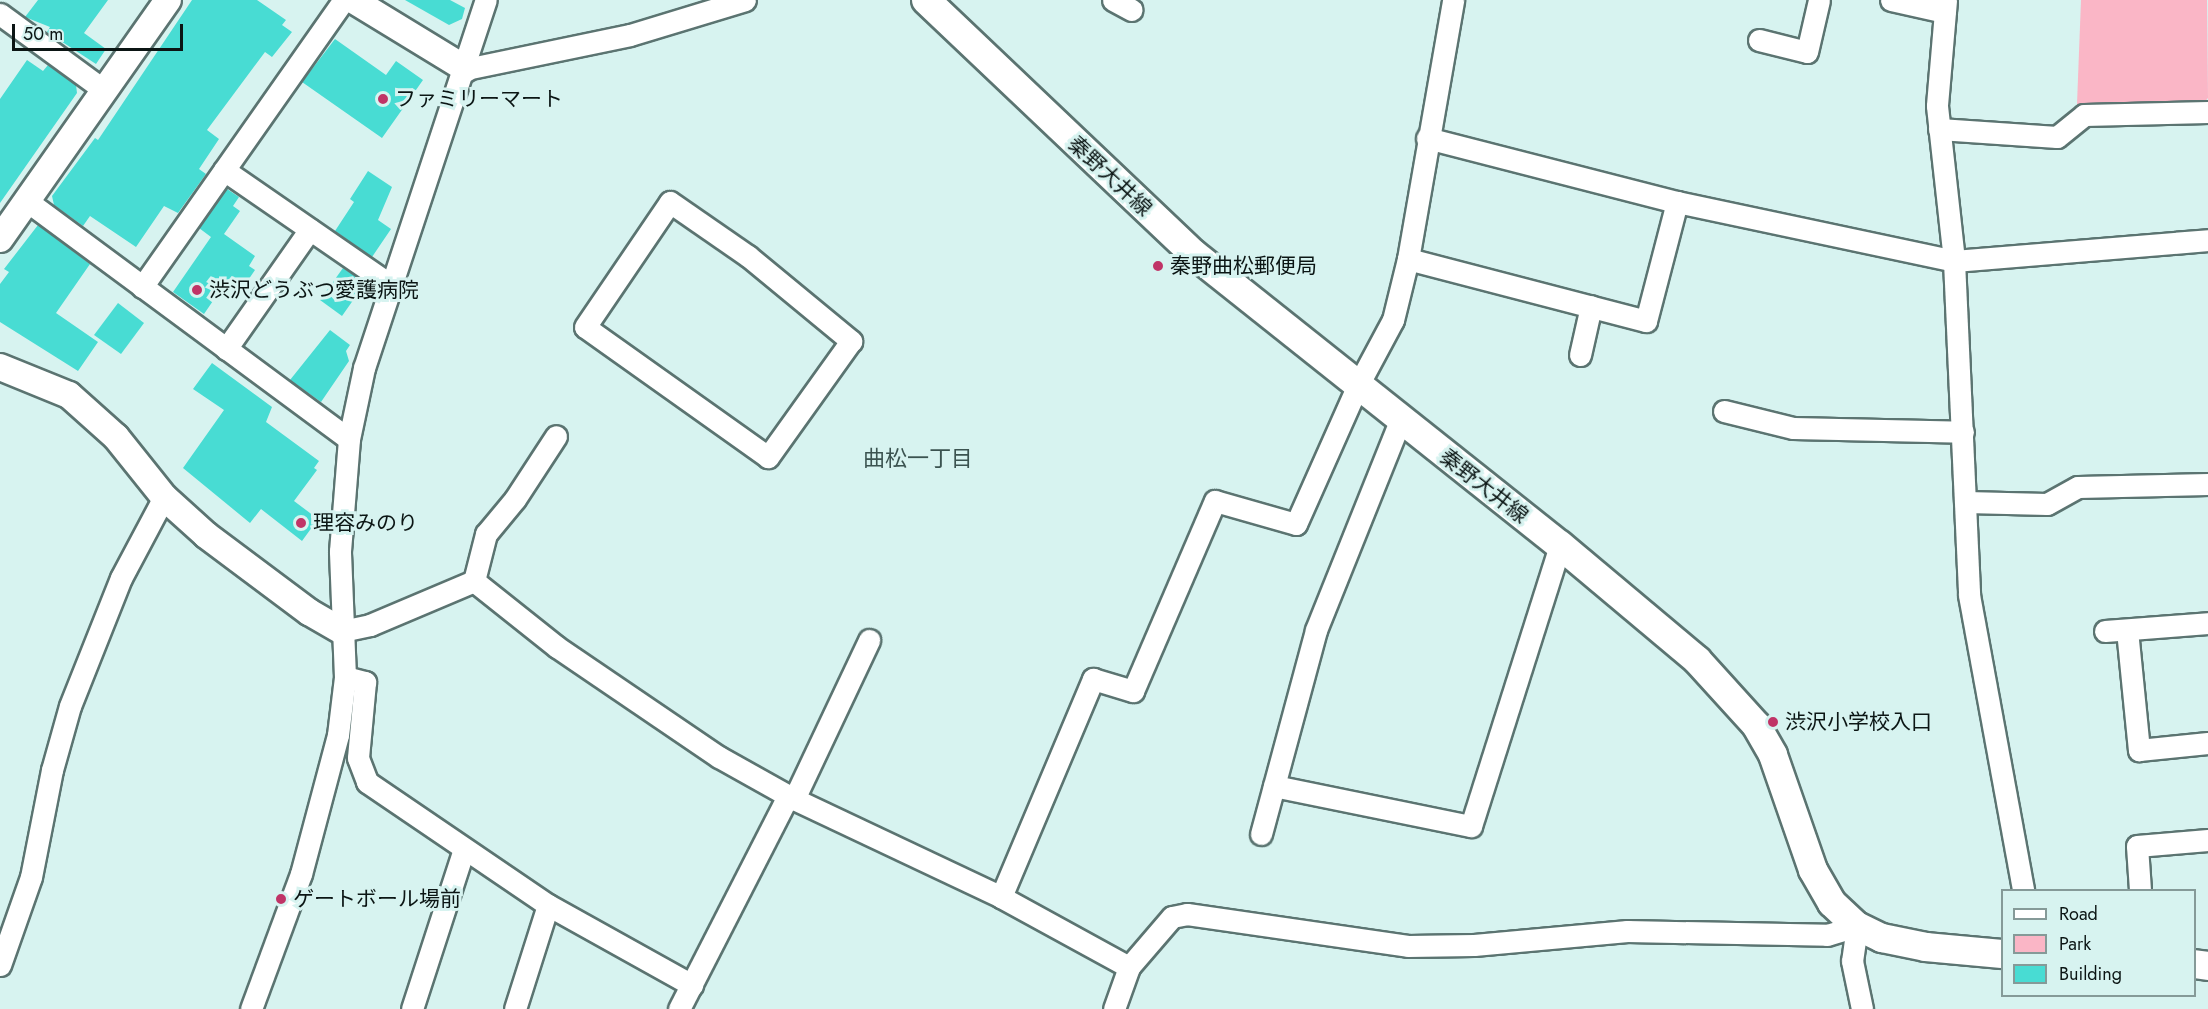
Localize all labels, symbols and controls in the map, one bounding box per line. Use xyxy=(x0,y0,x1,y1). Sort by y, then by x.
scale bar xyxy=(15,12,186,50)
text: 50 m xyxy=(23,21,63,47)
place label: ファミリーマート xyxy=(395,86,563,112)
marker: ファミリーマート xyxy=(376,92,390,106)
street label: 秦野大井線 xyxy=(1063,131,1157,221)
place label: 秦野曲松郵便局 xyxy=(1170,253,1317,279)
marker: 秦野曲松郵便局 xyxy=(1151,259,1165,273)
place label: 渋沢どうぶつ愛護病院 xyxy=(209,277,419,303)
marker: 渋沢どうぶつ愛護病院 xyxy=(190,283,204,297)
street label: 秦野大井線 xyxy=(1435,444,1533,528)
district label: 曲松一丁目 xyxy=(863,446,973,472)
place label: 理容みのり xyxy=(313,510,418,536)
marker: 理容みのり xyxy=(294,516,308,530)
place label: 渋沢小学校入口 xyxy=(1785,709,1932,735)
marker: 渋沢小学校入口 xyxy=(1766,715,1780,729)
place label: ゲートボール場前 xyxy=(293,886,461,912)
legend xyxy=(2001,889,2196,997)
marker: ゲートボール場前 xyxy=(274,892,288,906)
text: Road xyxy=(2059,901,2098,927)
text: Park xyxy=(2059,931,2091,957)
text: Building xyxy=(2059,961,2122,987)

